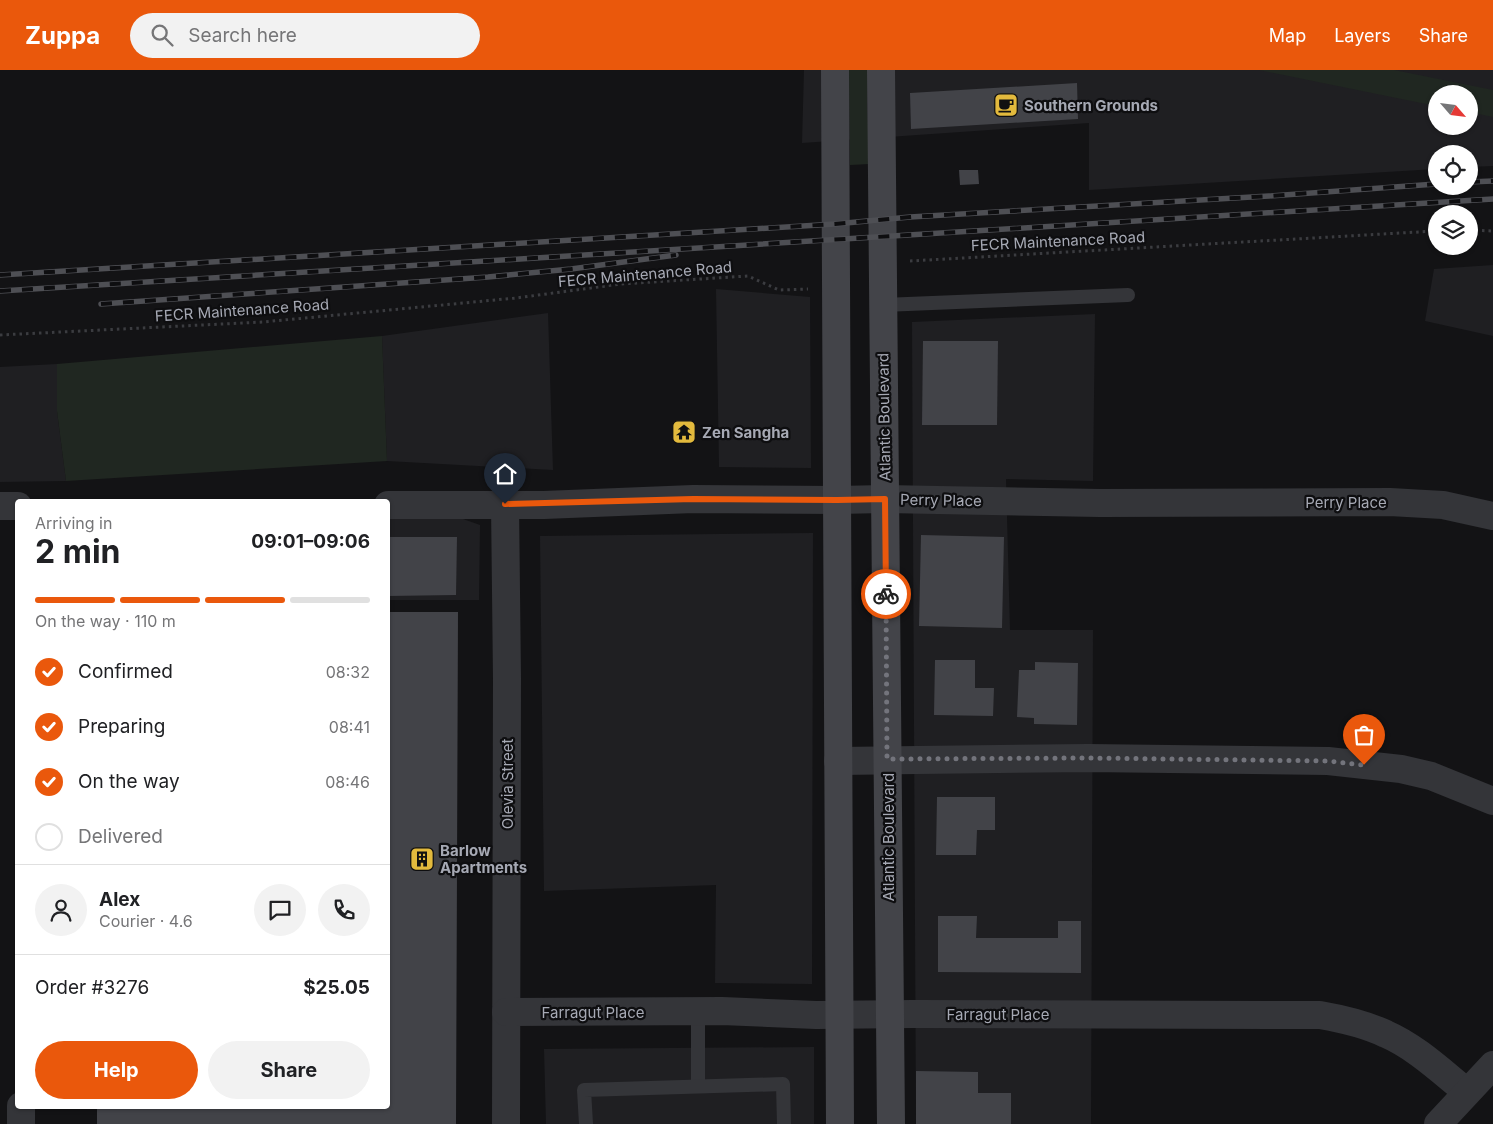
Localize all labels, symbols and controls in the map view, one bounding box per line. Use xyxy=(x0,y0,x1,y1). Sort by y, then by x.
search box xyxy=(130,13,480,58)
text: Zuppa xyxy=(25,21,100,50)
icon: search xyxy=(148,21,176,49)
text: Search here xyxy=(188,24,297,47)
text: Map xyxy=(1269,25,1306,46)
text: Layers xyxy=(1334,25,1391,46)
text: Share xyxy=(1419,25,1468,46)
north arrow xyxy=(1428,85,1478,135)
map controls xyxy=(1428,85,1478,255)
cafe icon: Southern Grounds xyxy=(993,92,1019,118)
place label: Southern Grounds xyxy=(1024,96,1158,115)
button: locate xyxy=(1428,145,1478,195)
button: layers xyxy=(1428,205,1478,255)
street label: FECR Maintenance Road xyxy=(970,227,1146,255)
street label: FECR Maintenance Road xyxy=(557,257,733,291)
street label: FECR Maintenance Road xyxy=(154,294,330,326)
street label: Atlantic Boulevard xyxy=(873,353,895,481)
temple icon: Zen Sangha xyxy=(671,419,697,445)
place label: Zen Sangha xyxy=(702,423,789,442)
pin xyxy=(484,453,526,504)
icon: home xyxy=(491,460,519,488)
street label: Perry Place xyxy=(900,490,982,510)
street label: Perry Place xyxy=(1305,493,1387,512)
text: Arriving in xyxy=(35,513,112,533)
text: 09:01–09:06 xyxy=(251,530,370,553)
text: 2 min xyxy=(35,532,121,571)
courier xyxy=(861,569,911,619)
icon: bike xyxy=(872,580,900,608)
text: On the way · 110 m xyxy=(35,611,176,631)
icon: check xyxy=(35,658,63,686)
text: Confirmed xyxy=(78,660,173,683)
text: 08:32 xyxy=(326,662,370,682)
icon: check xyxy=(35,713,63,741)
pin xyxy=(1343,714,1385,765)
text: Preparing xyxy=(78,715,165,738)
text: 08:41 xyxy=(329,717,370,737)
icon: bag xyxy=(1350,721,1378,749)
street label: Olevia Street xyxy=(498,739,517,829)
icon: check xyxy=(35,768,63,796)
text: On the way xyxy=(78,770,180,793)
text: 08:46 xyxy=(325,772,370,792)
street label: Atlantic Boulevard xyxy=(879,773,898,901)
text: Delivered xyxy=(78,825,163,848)
place label: Barlow Apartments xyxy=(440,841,527,877)
building icon: Barlow Apartments xyxy=(409,846,435,872)
button: person xyxy=(35,884,87,936)
button: chat xyxy=(254,884,306,936)
button: phone xyxy=(318,884,370,936)
text: Alex xyxy=(99,888,140,911)
text: Courier · 4.6 xyxy=(99,911,193,931)
text: Order #3276 xyxy=(35,976,149,999)
text: $25.05 xyxy=(303,976,370,999)
street label: Farragut Place xyxy=(541,1003,645,1022)
street label: Farragut Place xyxy=(946,1005,1050,1024)
button: Help xyxy=(35,1041,198,1099)
button: Share xyxy=(208,1041,370,1099)

